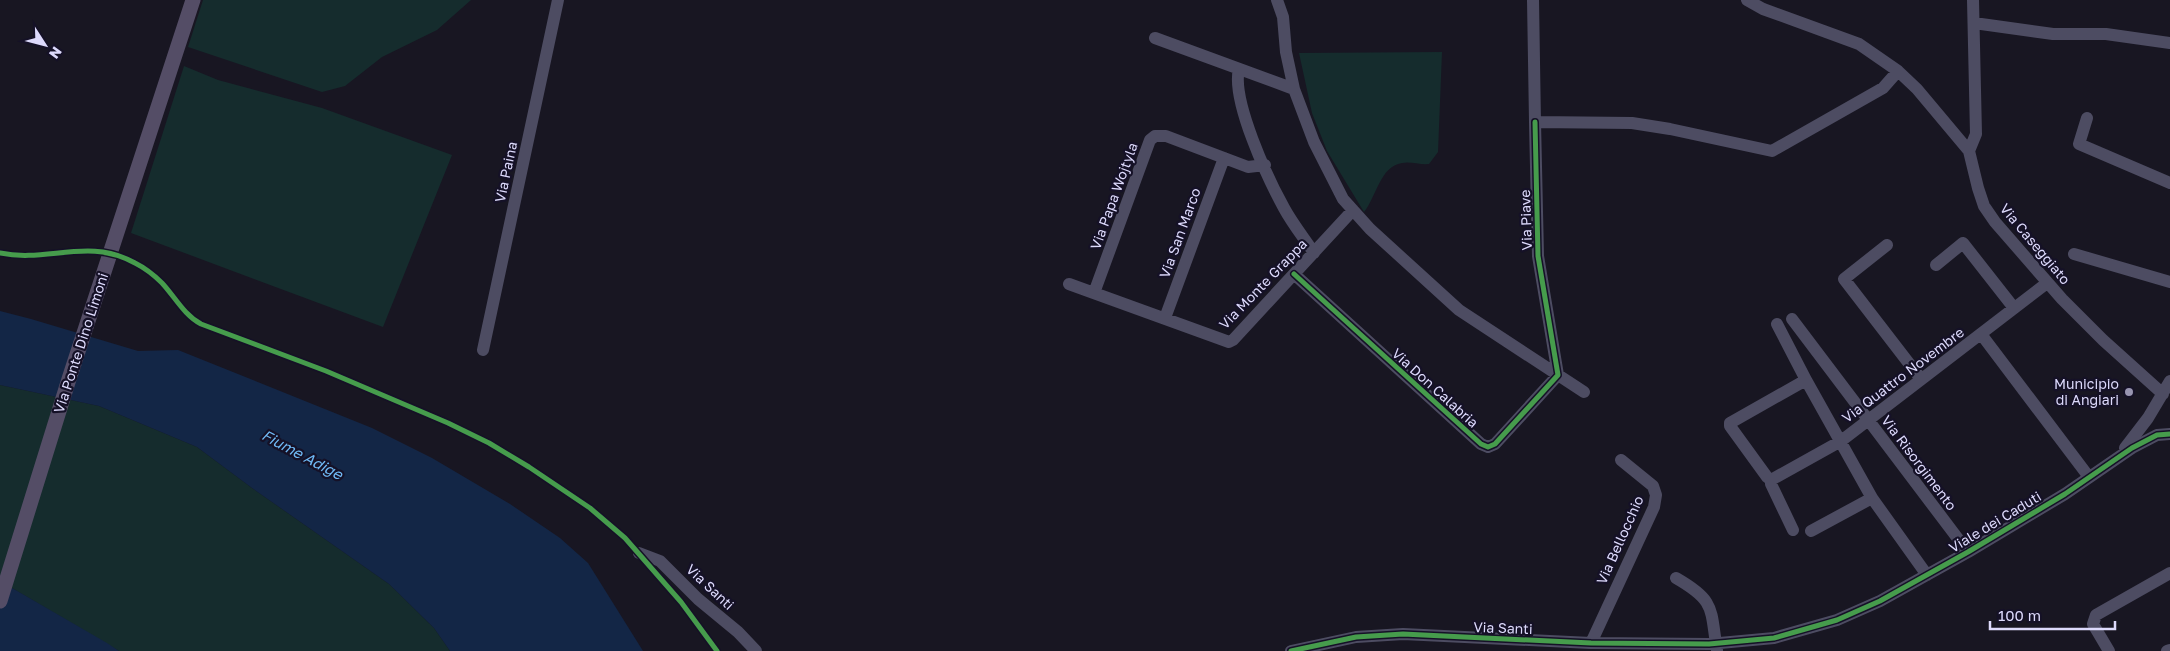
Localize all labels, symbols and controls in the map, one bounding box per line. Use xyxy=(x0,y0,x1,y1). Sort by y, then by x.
north arrow xyxy=(20,20,70,70)
text: N xyxy=(46,44,66,62)
street label: Via Paina xyxy=(491,140,520,204)
street label: Via Papa Wojtyla xyxy=(1086,140,1141,252)
street label: Via San Marco xyxy=(1155,185,1204,280)
street label: Via Piave xyxy=(1516,189,1535,251)
street label: Via Caseggiato xyxy=(1997,200,2074,288)
street label: Via Monte Grappa xyxy=(1215,235,1310,332)
street label: Via Ponte Dino Limoni xyxy=(50,271,111,415)
street label: Via Quattro Novembre xyxy=(1838,323,1967,426)
street label: Via Don Calabria xyxy=(1389,344,1482,431)
place label: Municipio di Angiari xyxy=(2054,375,2119,408)
marker: Municipio di Angiari xyxy=(2123,386,2135,398)
street label: Via Risorgimento xyxy=(1878,412,1961,513)
water label: Fiume Adige xyxy=(259,425,347,484)
street label: Viale dei Caduti xyxy=(1945,487,2044,556)
street label: Via Bellocchio xyxy=(1592,493,1647,587)
street label: Via Santi xyxy=(683,560,738,613)
scale bar xyxy=(1990,598,2115,630)
text: 100 m xyxy=(1998,606,2041,624)
street label: Via Santi xyxy=(1473,618,1533,637)

